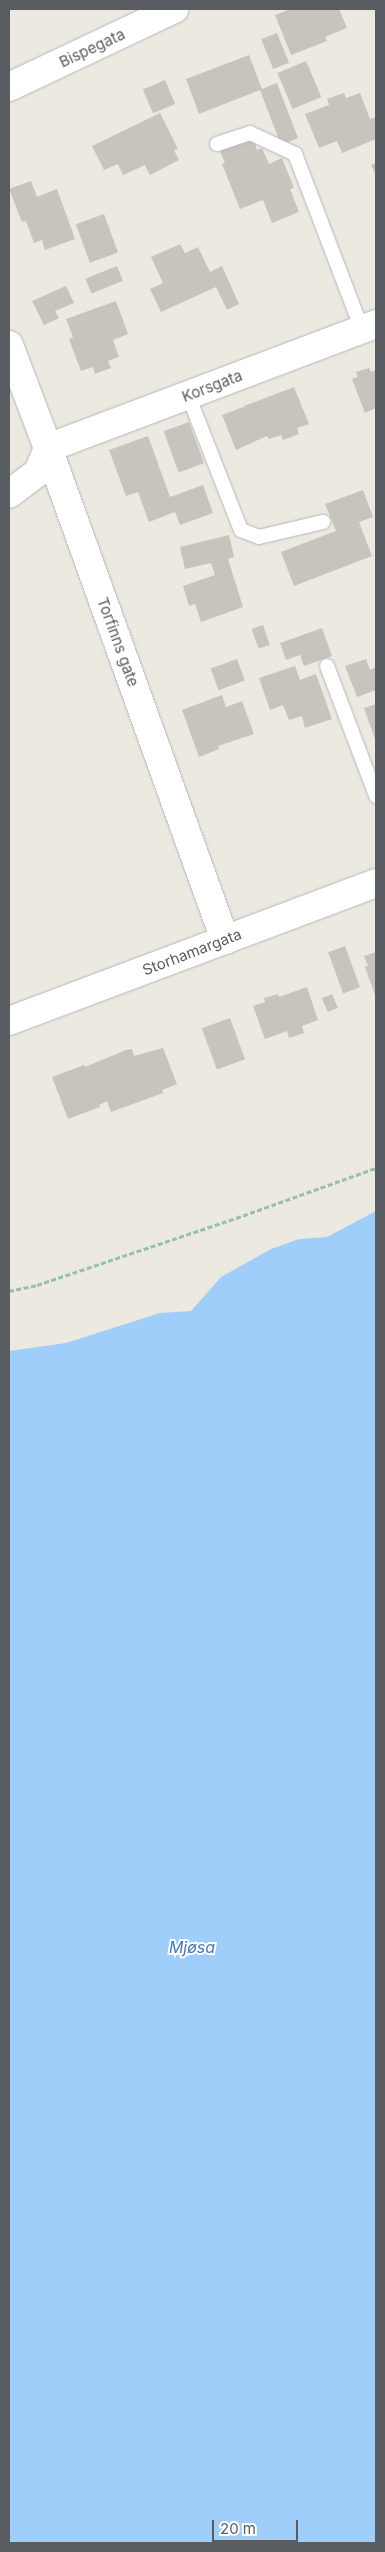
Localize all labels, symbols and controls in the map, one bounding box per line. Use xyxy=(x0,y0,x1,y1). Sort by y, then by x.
street label: Bispegata xyxy=(56,25,128,71)
street label: Korsgata xyxy=(179,366,245,406)
street label: Torfinns gate xyxy=(94,595,142,689)
street label: Storhamargata xyxy=(140,925,244,979)
water label: Mjøsa xyxy=(169,1937,215,1957)
scale bar xyxy=(215,2510,301,2542)
text: 20 m xyxy=(220,2519,256,2538)

